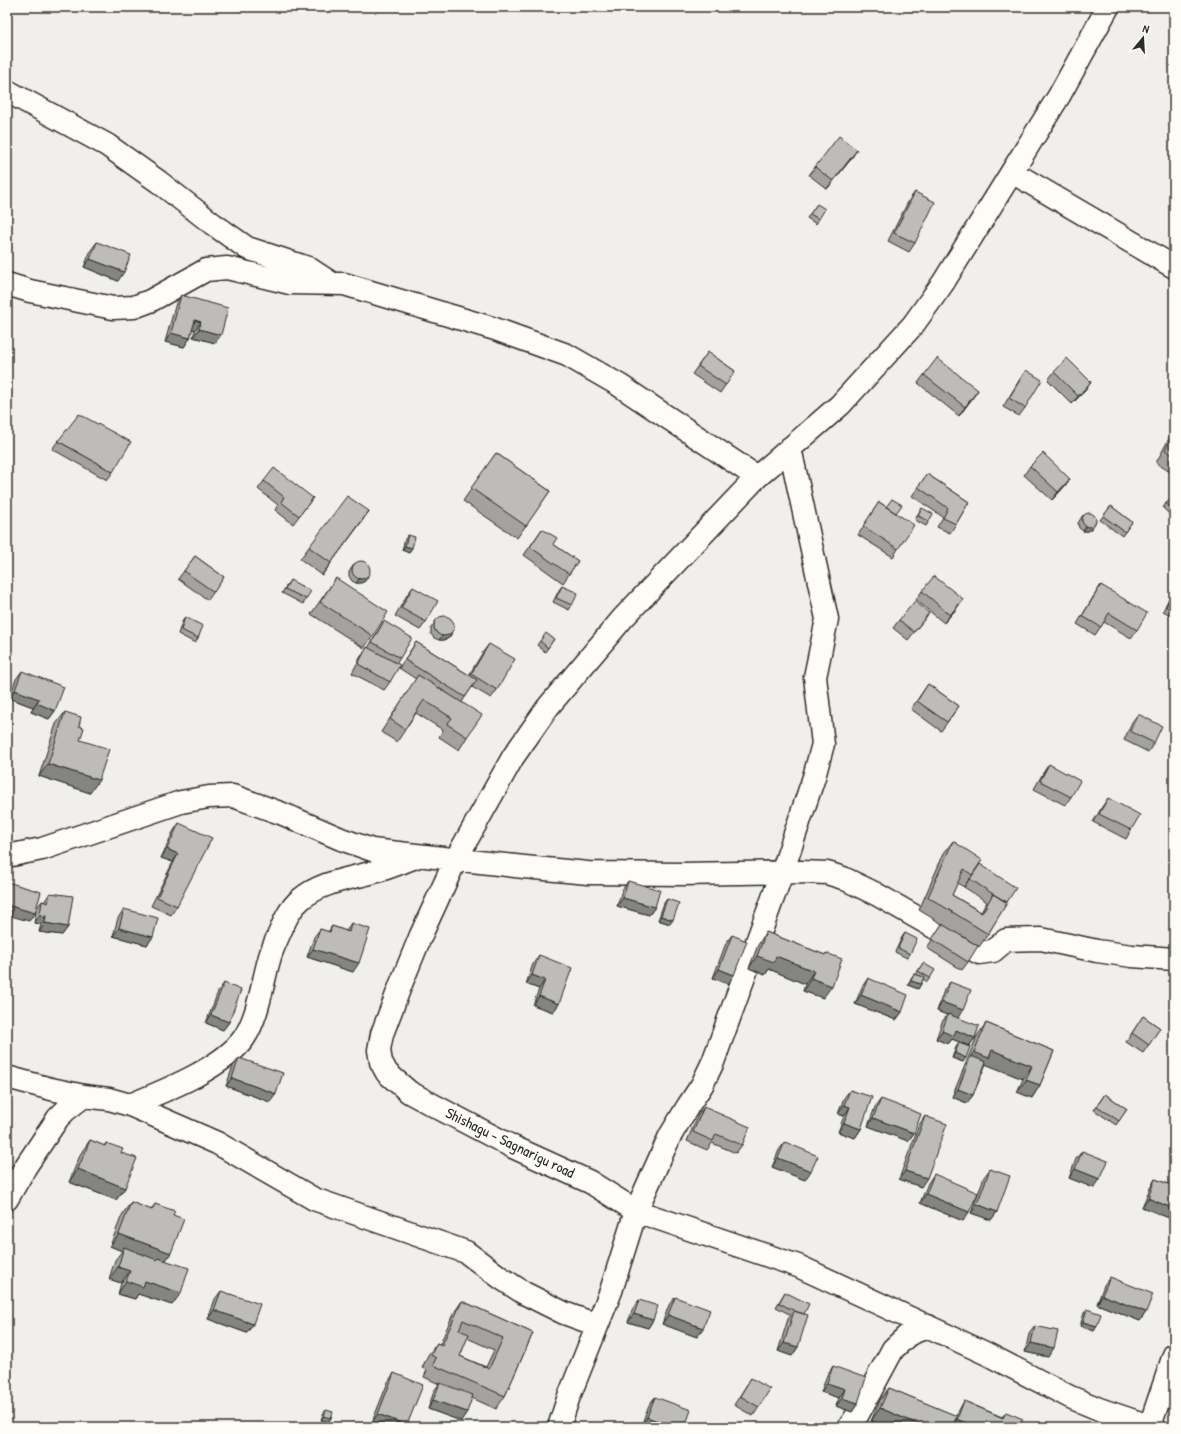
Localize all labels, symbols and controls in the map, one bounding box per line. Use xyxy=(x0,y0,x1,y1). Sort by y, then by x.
north arrow xyxy=(1123,18,1163,58)
text: N xyxy=(1141,21,1151,36)
street label: Shishagu - Sagnarigu road xyxy=(442,1102,578,1183)

